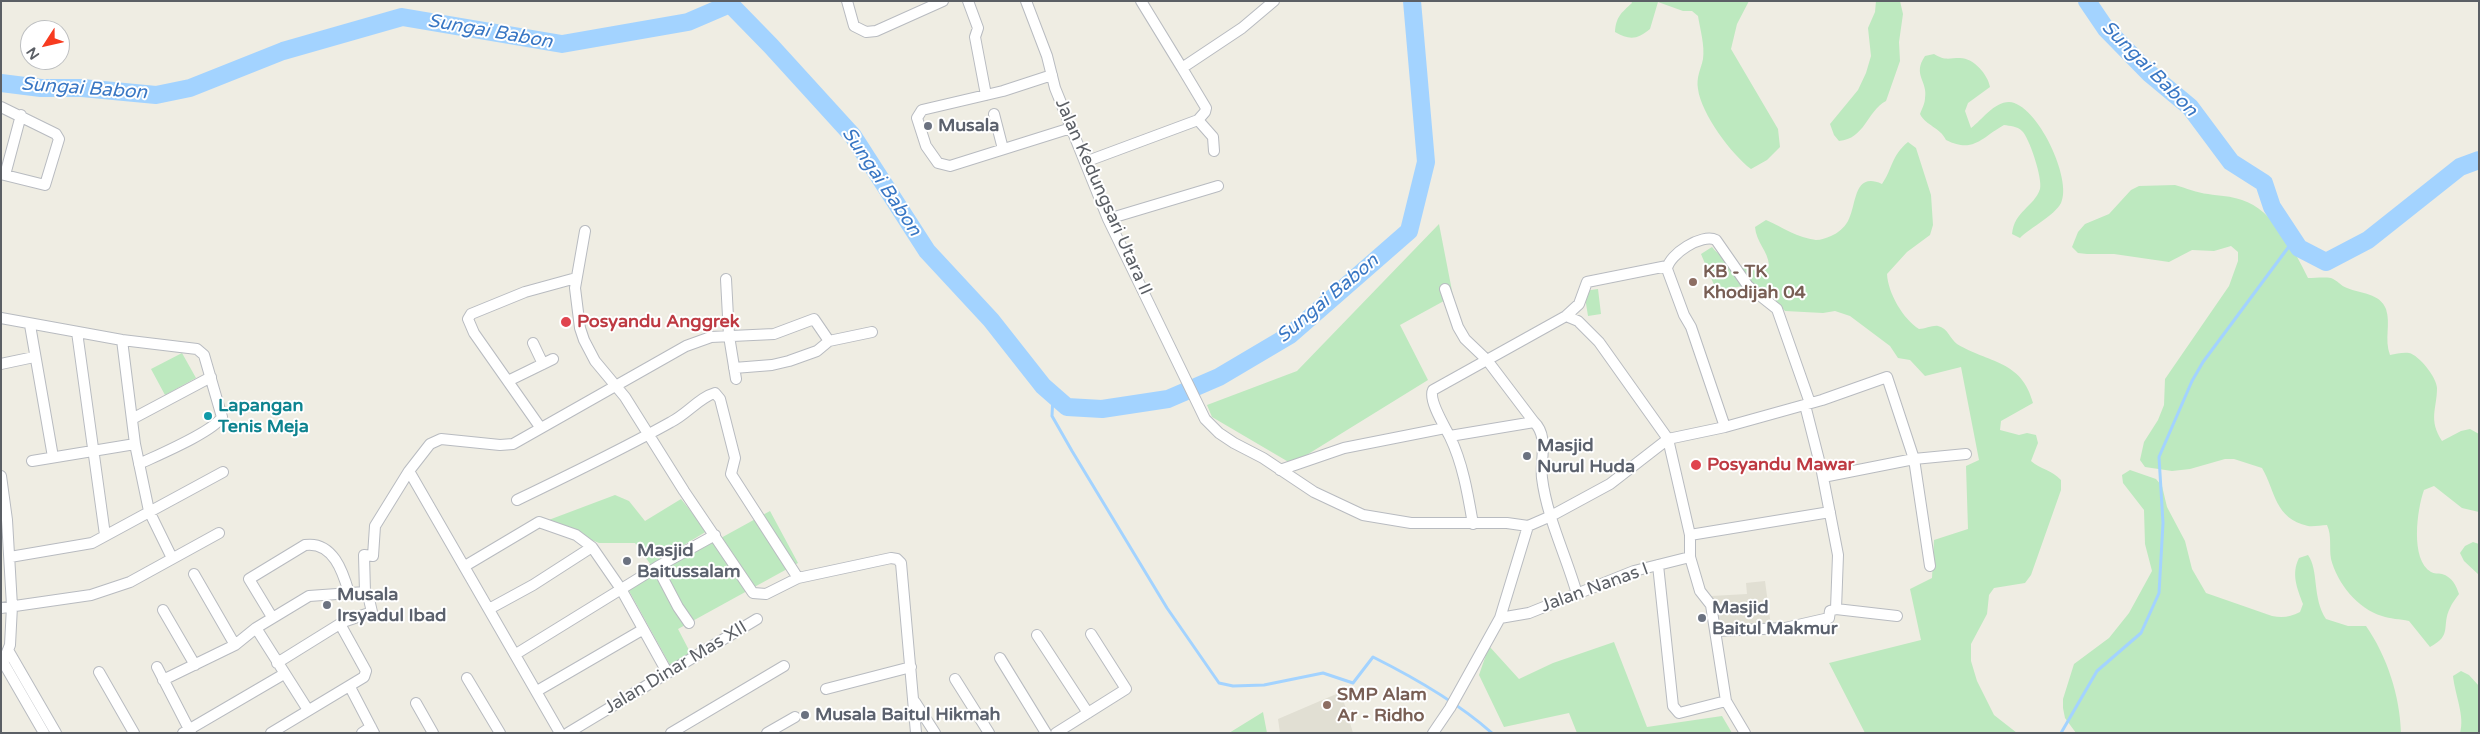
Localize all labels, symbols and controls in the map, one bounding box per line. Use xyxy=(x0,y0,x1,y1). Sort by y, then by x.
water label: Sungai Babon xyxy=(426,10,554,54)
water label: Sungai Babon xyxy=(2096,16,2202,122)
north arrow xyxy=(20,20,70,70)
text: N xyxy=(23,44,43,63)
water label: Sungai Babon xyxy=(20,73,148,105)
street label: Jalan Kedungsari Utara II xyxy=(1050,95,1156,299)
place label: Musala xyxy=(938,115,999,137)
marker: Musala xyxy=(922,120,934,132)
water label: Sungai Babon xyxy=(836,123,926,241)
water label: Sungai Babon xyxy=(1272,250,1384,348)
place label: KB - TK Khodijah 04 xyxy=(1703,261,1806,304)
marker: KB - TK Khodijah 04 xyxy=(1687,276,1699,288)
place label: Posyandu Anggrek xyxy=(577,311,740,333)
marker: Posyandu Anggrek xyxy=(559,315,573,329)
place label: Lapangan Tenis Meja xyxy=(218,395,309,438)
marker: Lapangan Tenis Meja xyxy=(202,410,214,422)
place label: Masjid Nurul Huda xyxy=(1537,435,1635,478)
marker: Masjid Nurul Huda xyxy=(1521,450,1533,462)
place label: Posyandu Mawar xyxy=(1707,454,1854,476)
marker: Posyandu Mawar xyxy=(1689,458,1703,472)
place label: Masjid Baitussalam xyxy=(637,540,740,582)
marker: Masjid Baitussalam xyxy=(621,555,633,567)
street label: Jalan Nanas I xyxy=(1538,559,1652,617)
place label: Musala Irsyadul Ibad xyxy=(337,584,446,626)
place label: Masjid Baitul Makmur xyxy=(1712,597,1838,640)
marker: Musala Irsyadul Ibad xyxy=(321,599,333,611)
marker: Masjid Baitul Makmur xyxy=(1696,612,1708,624)
street label: Jalan Dinar Mas XII xyxy=(601,617,751,719)
place label: SMP Alam Ar - Ridho xyxy=(1337,684,1427,726)
marker: SMP Alam Ar - Ridho xyxy=(1321,699,1333,711)
place label: Musala Baitul Hikmah xyxy=(815,704,1001,726)
marker: Musala Baitul Hikmah xyxy=(799,709,811,721)

